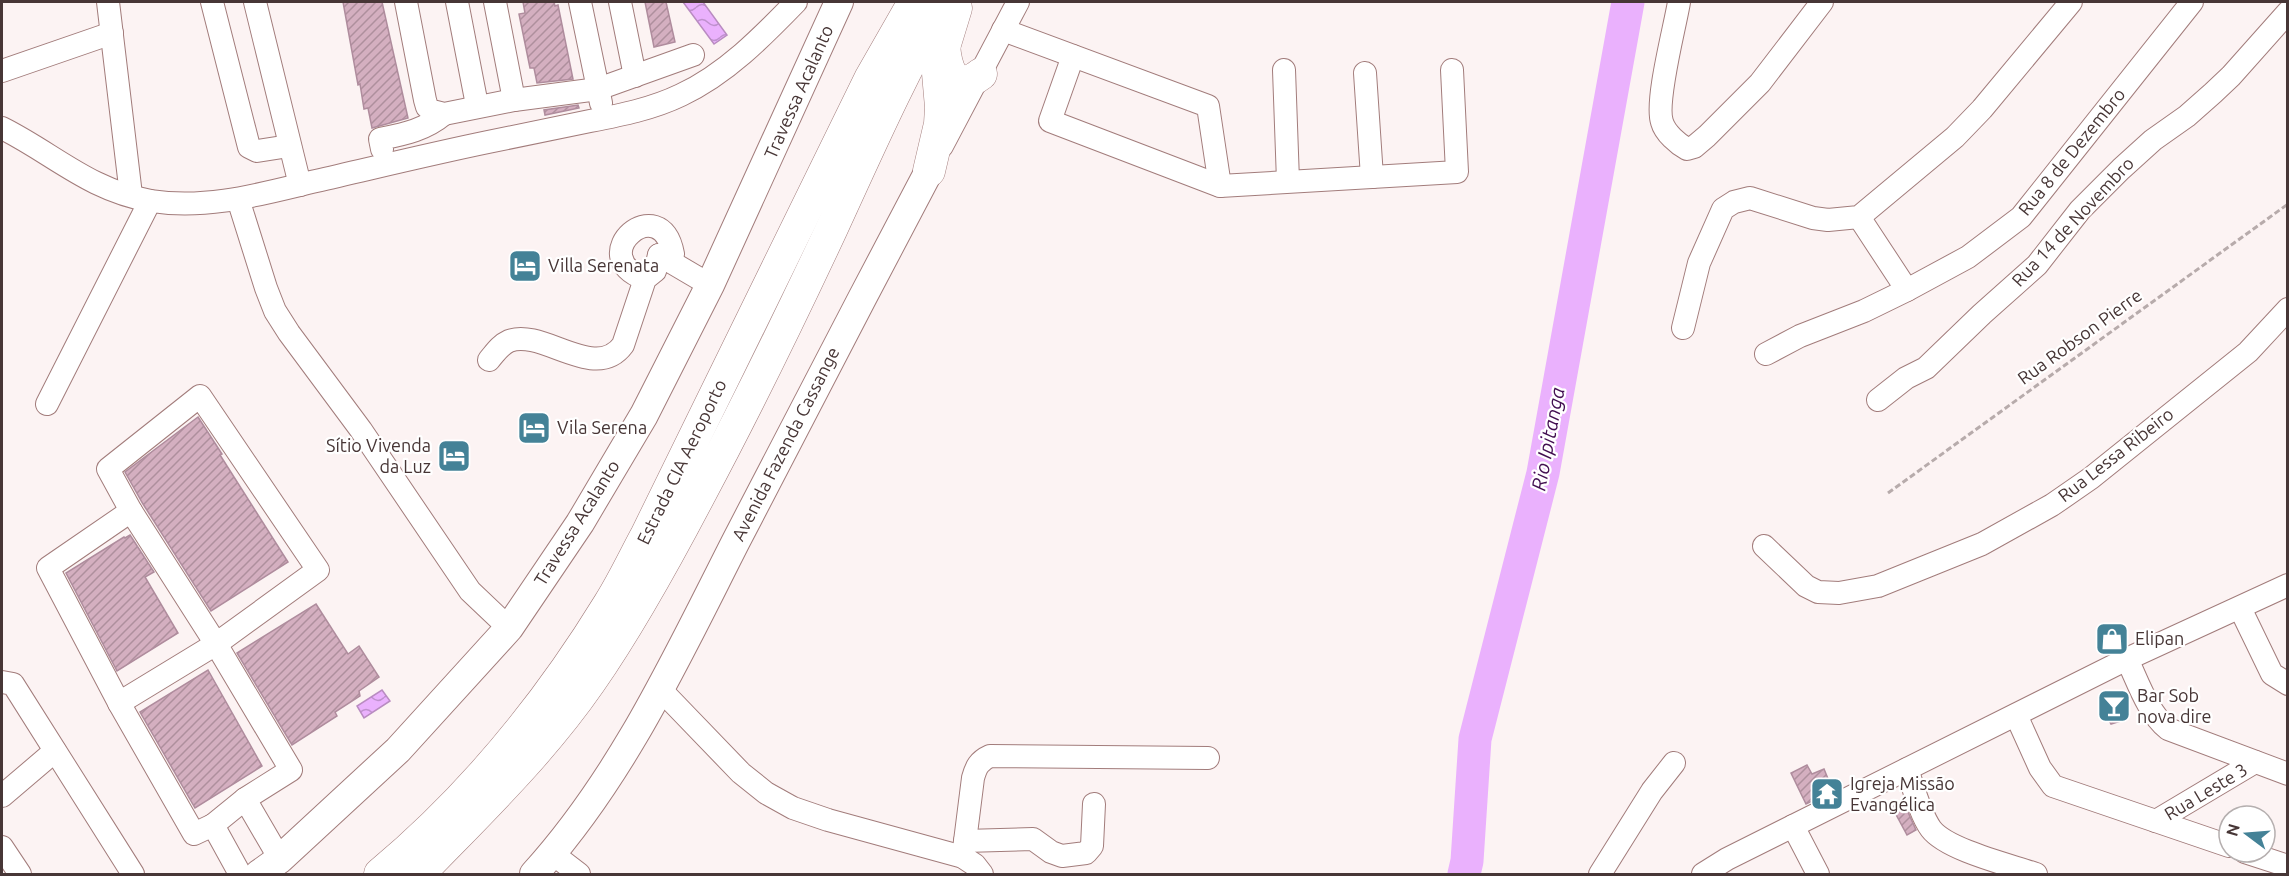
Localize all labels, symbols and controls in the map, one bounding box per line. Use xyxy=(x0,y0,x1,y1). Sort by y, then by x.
street label: Travessa Acalanto xyxy=(760,22,837,162)
street label: Rua 8 de Dezembro xyxy=(2014,84,2129,219)
street label: Rua 14 de Novembro xyxy=(2007,153,2137,290)
hotel icon: Villa Serenata xyxy=(507,248,543,284)
place label: Villa Serenata xyxy=(548,255,659,275)
street label: Rua Robson Pierre xyxy=(2013,284,2145,388)
street label: Avenida Fazenda Cassange xyxy=(727,343,843,544)
street label: Estrada CIA Aeroporto xyxy=(632,376,730,547)
water label: Rio Ipitanga xyxy=(1526,385,1569,493)
street label: Rua Lessa Ribeiro xyxy=(2054,403,2177,505)
hotel icon: Vila Serena xyxy=(516,410,552,446)
place label: Vila Serena xyxy=(557,417,647,437)
place label: Sítio Vivenda da Luz xyxy=(326,435,431,476)
hotel icon: Sítio Vivenda da Luz xyxy=(436,438,472,474)
street label: Travessa Acalanto xyxy=(529,456,623,589)
shop icon: Elipan xyxy=(2094,621,2130,657)
place label: Elipan xyxy=(2135,628,2184,648)
place label: Bar Sob nova dire xyxy=(2137,685,2212,726)
bar icon: Bar Sob nova dire xyxy=(2096,688,2132,724)
street label: Rua Leste 3 xyxy=(2160,759,2251,824)
place label: Igreja Missão Evangélica xyxy=(1850,773,1955,814)
temple icon: Igreja Missão Evangélica xyxy=(1809,776,1845,812)
north arrow xyxy=(2217,804,2277,864)
text: N xyxy=(2222,822,2243,838)

